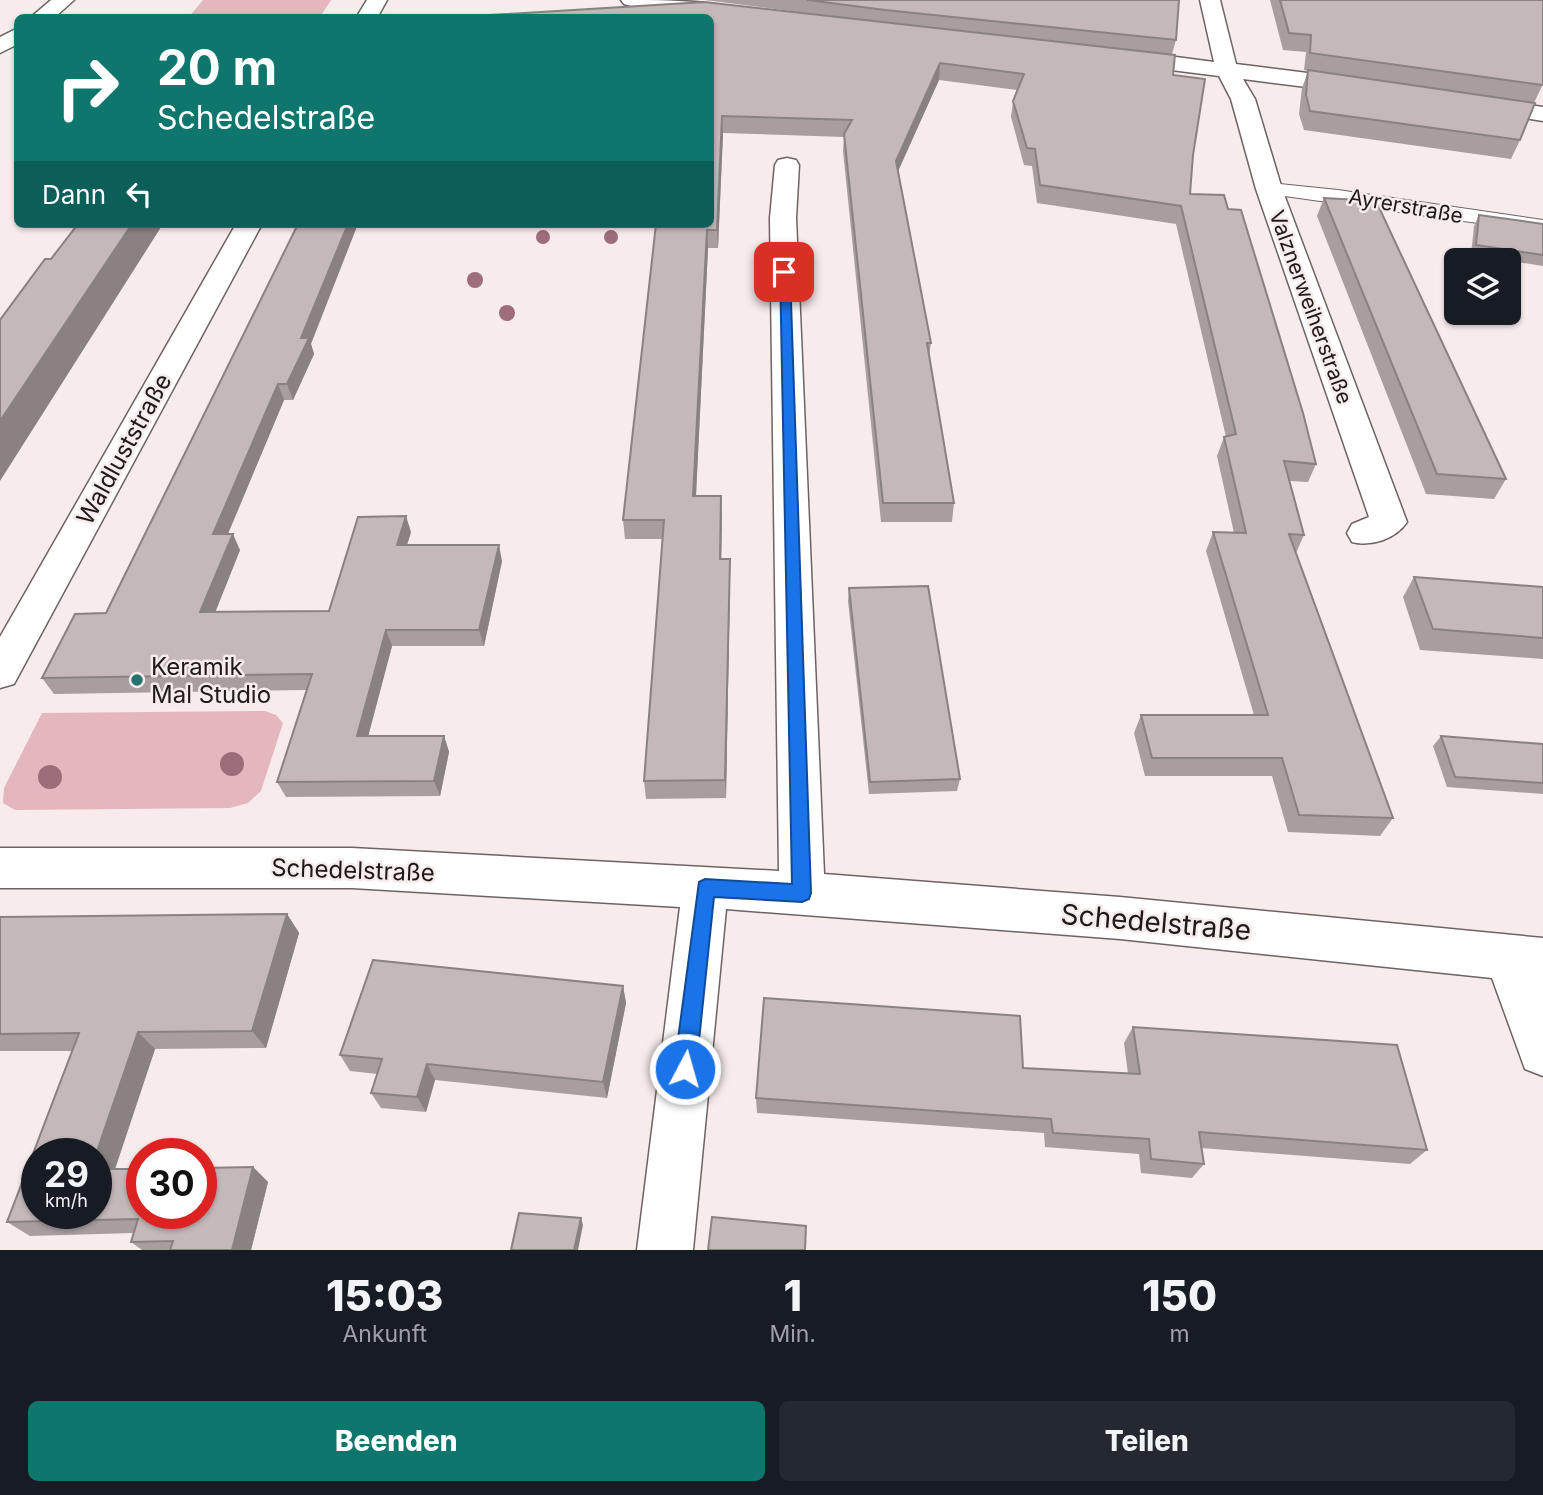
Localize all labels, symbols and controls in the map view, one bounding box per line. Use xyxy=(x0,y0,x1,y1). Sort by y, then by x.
text: 20 m xyxy=(157,38,277,97)
icon: right xyxy=(42,42,133,133)
text: Schedelstraße xyxy=(157,98,375,137)
icon: left xyxy=(120,175,158,213)
text: Dann xyxy=(42,179,106,210)
street label: Ayrerstraße xyxy=(1347,184,1465,228)
street label: Valznerweiherstraße xyxy=(1264,207,1358,407)
pin xyxy=(754,242,814,302)
map controls xyxy=(1444,248,1521,325)
button: layers xyxy=(1444,248,1521,325)
icon: arrive xyxy=(765,253,803,291)
street label: Waldluststraße xyxy=(70,368,178,530)
place label: Keramik Mal Studio xyxy=(151,652,271,709)
marker: Keramik Mal Studio xyxy=(129,672,145,688)
street label: Schedelstraße xyxy=(271,853,435,887)
street label: Schedelstraße xyxy=(1059,897,1253,947)
position arrow xyxy=(648,1032,722,1106)
speed limit sign: 30 xyxy=(126,1138,217,1229)
text: 29 xyxy=(44,1153,89,1195)
text: km/h xyxy=(45,1190,88,1211)
text: 15:03 xyxy=(326,1270,443,1321)
text: 1 xyxy=(783,1270,802,1321)
text: 150 xyxy=(1142,1270,1217,1321)
text: Ankunft xyxy=(342,1320,427,1348)
text: Min. xyxy=(769,1320,816,1348)
text: m xyxy=(1169,1320,1190,1348)
button: Beenden xyxy=(28,1401,765,1481)
button: Teilen xyxy=(779,1401,1515,1481)

